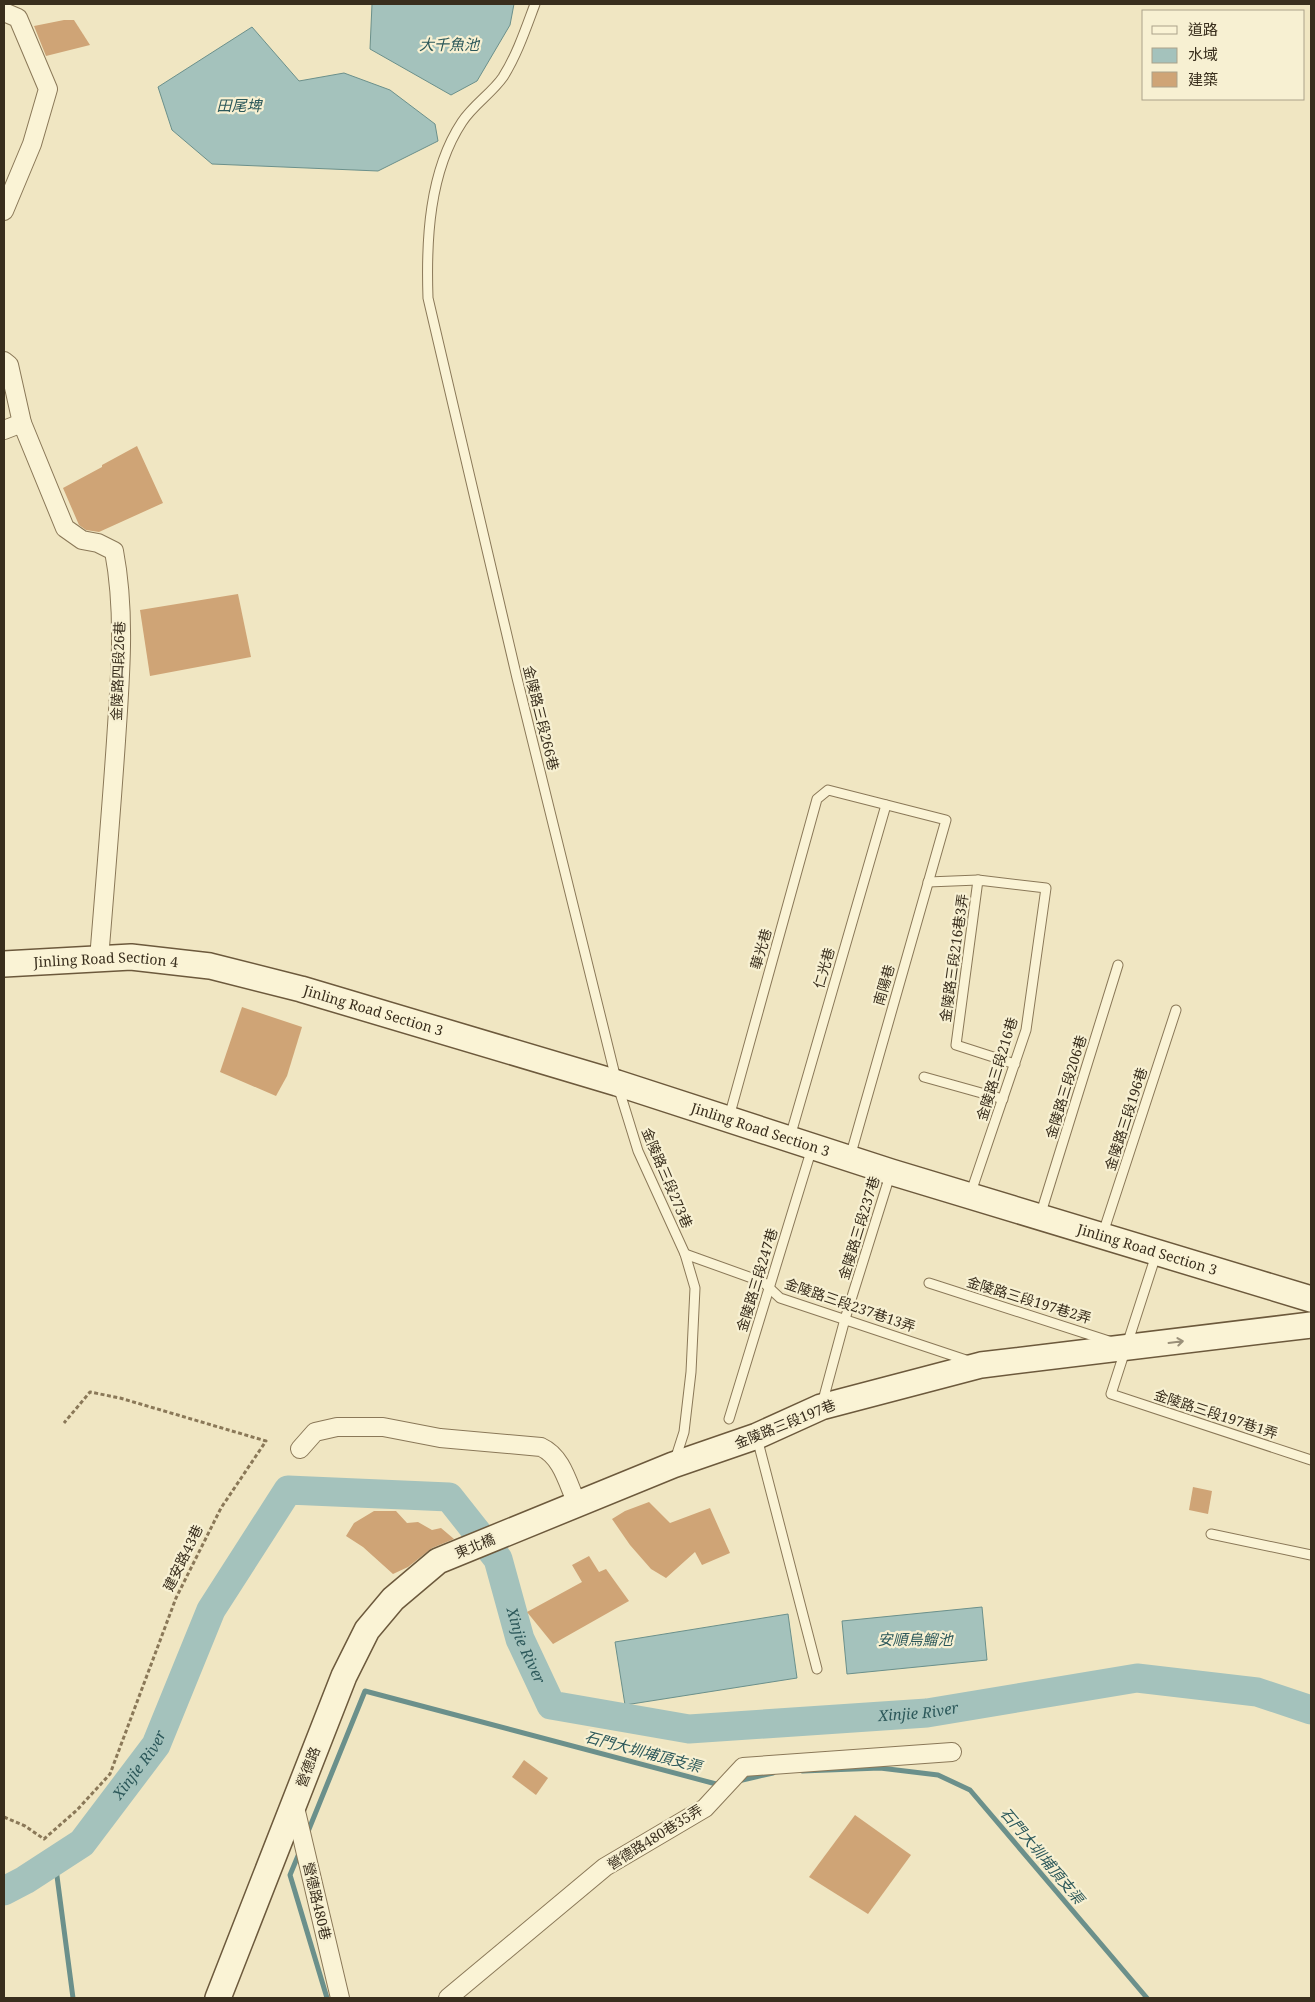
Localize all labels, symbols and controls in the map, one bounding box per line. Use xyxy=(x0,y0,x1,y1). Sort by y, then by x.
legend xyxy=(1142,10,1305,100)
text: 道路 xyxy=(1188,19,1218,39)
water label: 大千魚池 xyxy=(419,34,481,54)
text: 水域 xyxy=(1188,44,1218,64)
text: 建築 xyxy=(1188,69,1218,89)
water label: 田尾埤 xyxy=(216,95,263,115)
street label: 金陵路四段26巷 xyxy=(106,621,129,721)
street label: 金陵路三段266巷 xyxy=(519,663,564,772)
street label: 金陵路三段216巷3弄 xyxy=(935,893,972,1023)
street label: 華光巷 xyxy=(746,926,775,972)
street label: 仁光巷 xyxy=(809,945,838,991)
street label: Jinling Road Section 4 xyxy=(32,947,179,971)
street label: 南陽巷 xyxy=(869,962,898,1008)
street label: Jinling Road Section 3 xyxy=(300,980,446,1040)
street label: 金陵路三段216巷 xyxy=(972,1015,1021,1123)
street label: 金陵路三段206巷 xyxy=(1041,1033,1090,1141)
street label: 金陵路三段196巷 xyxy=(1100,1065,1151,1173)
street label: Jinling Road Section 3 xyxy=(688,1097,833,1161)
street label: 金陵路三段273巷 xyxy=(638,1125,697,1231)
street label: 金陵路三段237巷 xyxy=(834,1174,883,1282)
street label: Jinling Road Section 3 xyxy=(1074,1219,1220,1279)
street label: 金陵路三段247巷 xyxy=(732,1226,781,1334)
street label: 金陵路三段197巷2弄 xyxy=(965,1272,1094,1328)
street label: 金陵路三段237巷13弄 xyxy=(782,1273,918,1336)
one-way arrow xyxy=(1167,1336,1183,1346)
street label: 金陵路三段197巷1弄 xyxy=(1152,1385,1281,1443)
street label: 金陵路三段197巷 xyxy=(731,1395,838,1452)
street label: 建安路43巷 xyxy=(158,1521,207,1594)
street label: 東北橋 xyxy=(452,1529,498,1562)
water label: Xinjie River xyxy=(502,1604,551,1688)
water label: 安順烏鰡池 xyxy=(877,1629,954,1649)
water label: Xinjie River xyxy=(877,1697,961,1725)
water label: Xinjie River xyxy=(107,1726,170,1804)
water label: 石門大圳埔頂支渠 xyxy=(583,1726,706,1777)
street label: 營德路 xyxy=(291,1744,324,1790)
street label: 營德路480巷35弄 xyxy=(603,1800,706,1874)
water label: 石門大圳埔頂支渠 xyxy=(997,1803,1090,1909)
street label: 營德路480巷 xyxy=(299,1860,336,1942)

